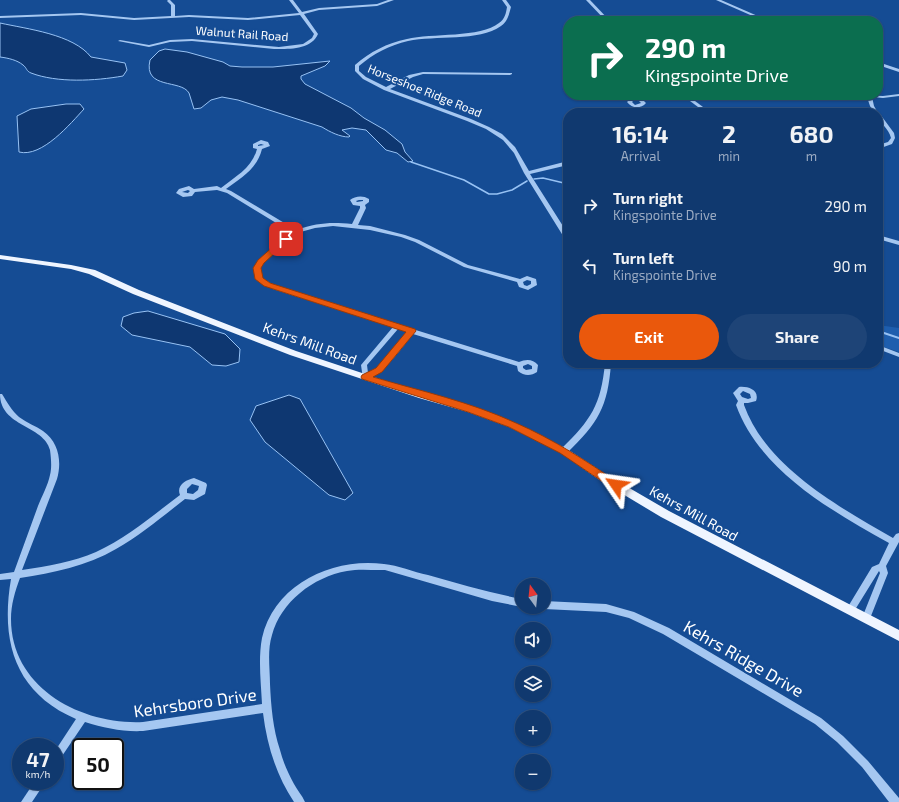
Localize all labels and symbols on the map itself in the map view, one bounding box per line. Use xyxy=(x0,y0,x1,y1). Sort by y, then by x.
street label: Walnut Rail Road xyxy=(195,23,289,43)
street label: Horseshoe Ridge Road xyxy=(366,61,484,119)
pin xyxy=(269,222,303,256)
street label: Kehrs Mill Road xyxy=(261,318,359,368)
position arrow xyxy=(595,464,637,506)
street label: Kehrs Mill Road xyxy=(647,482,741,544)
north arrow xyxy=(515,578,551,614)
street label: Kehrs Ridge Drive xyxy=(680,616,808,701)
street label: Kehrsboro Drive xyxy=(132,683,258,721)
speed limit sign: 50 xyxy=(72,738,124,790)

